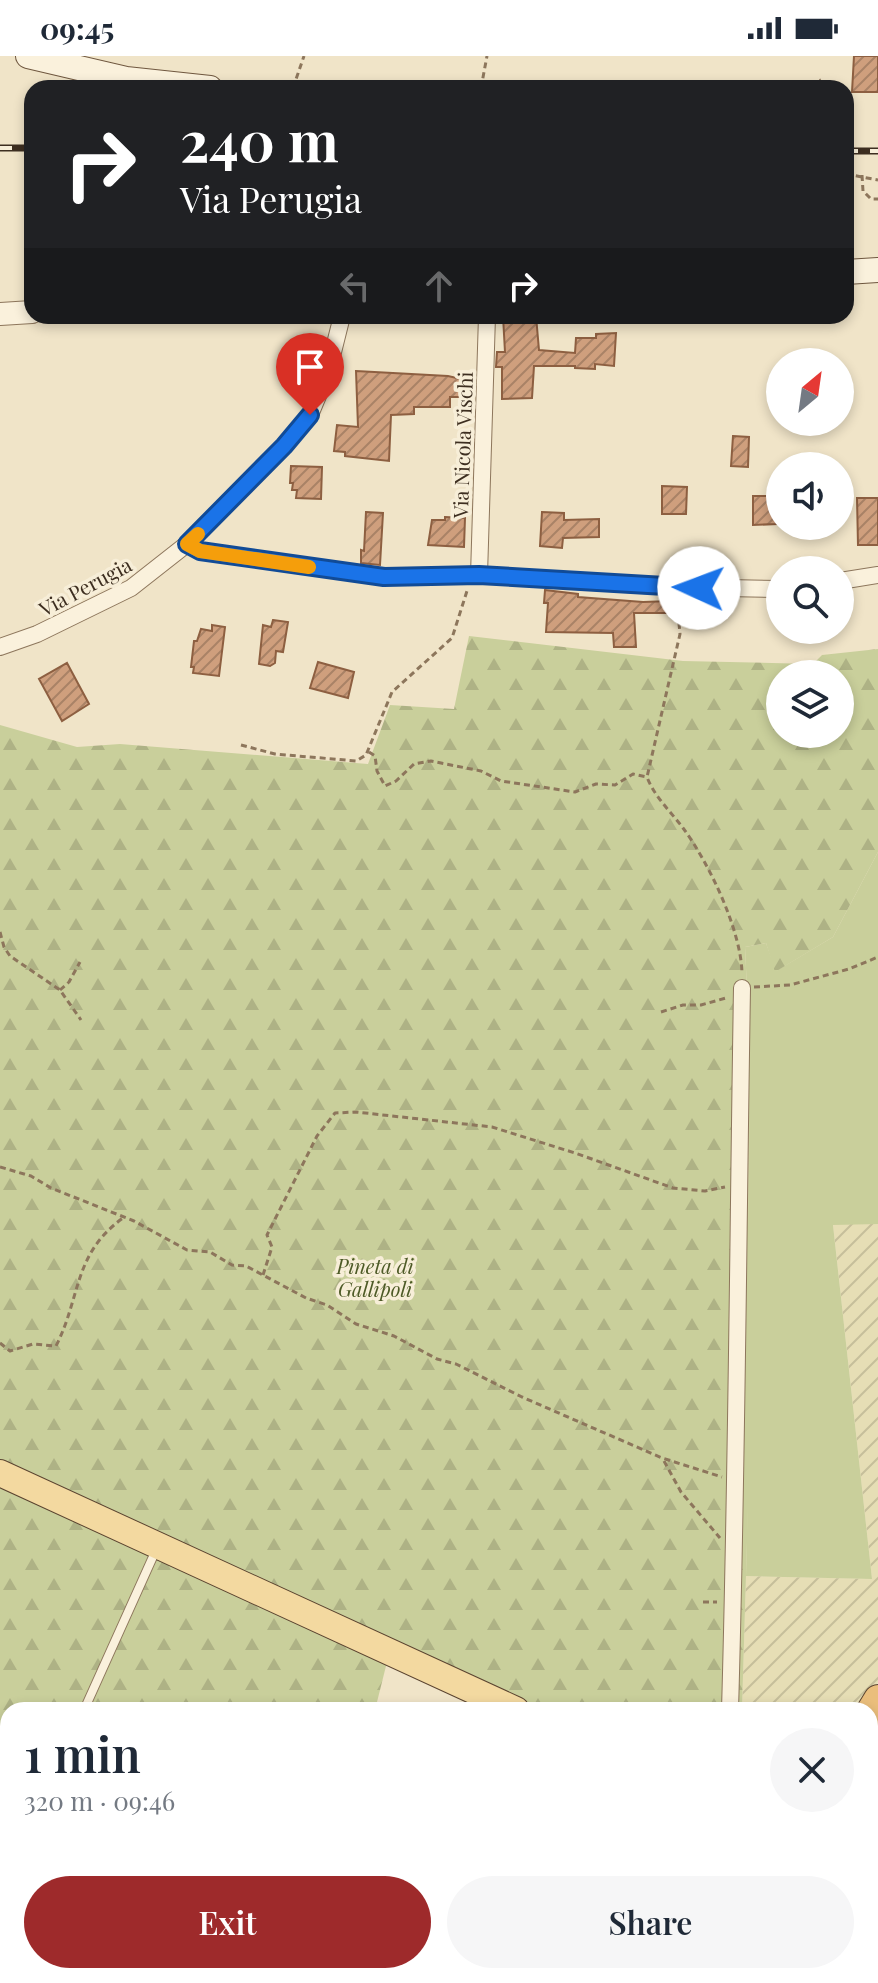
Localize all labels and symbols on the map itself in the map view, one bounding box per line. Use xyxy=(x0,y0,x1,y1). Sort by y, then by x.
pin xyxy=(276,333,344,415)
north arrow xyxy=(766,348,854,436)
street label: Via Nicola Vischi xyxy=(446,371,478,520)
position arrow xyxy=(657,546,741,630)
street label: Via Perugia xyxy=(33,550,136,622)
park label: Pineta di Gallipoli xyxy=(335,1252,415,1302)

